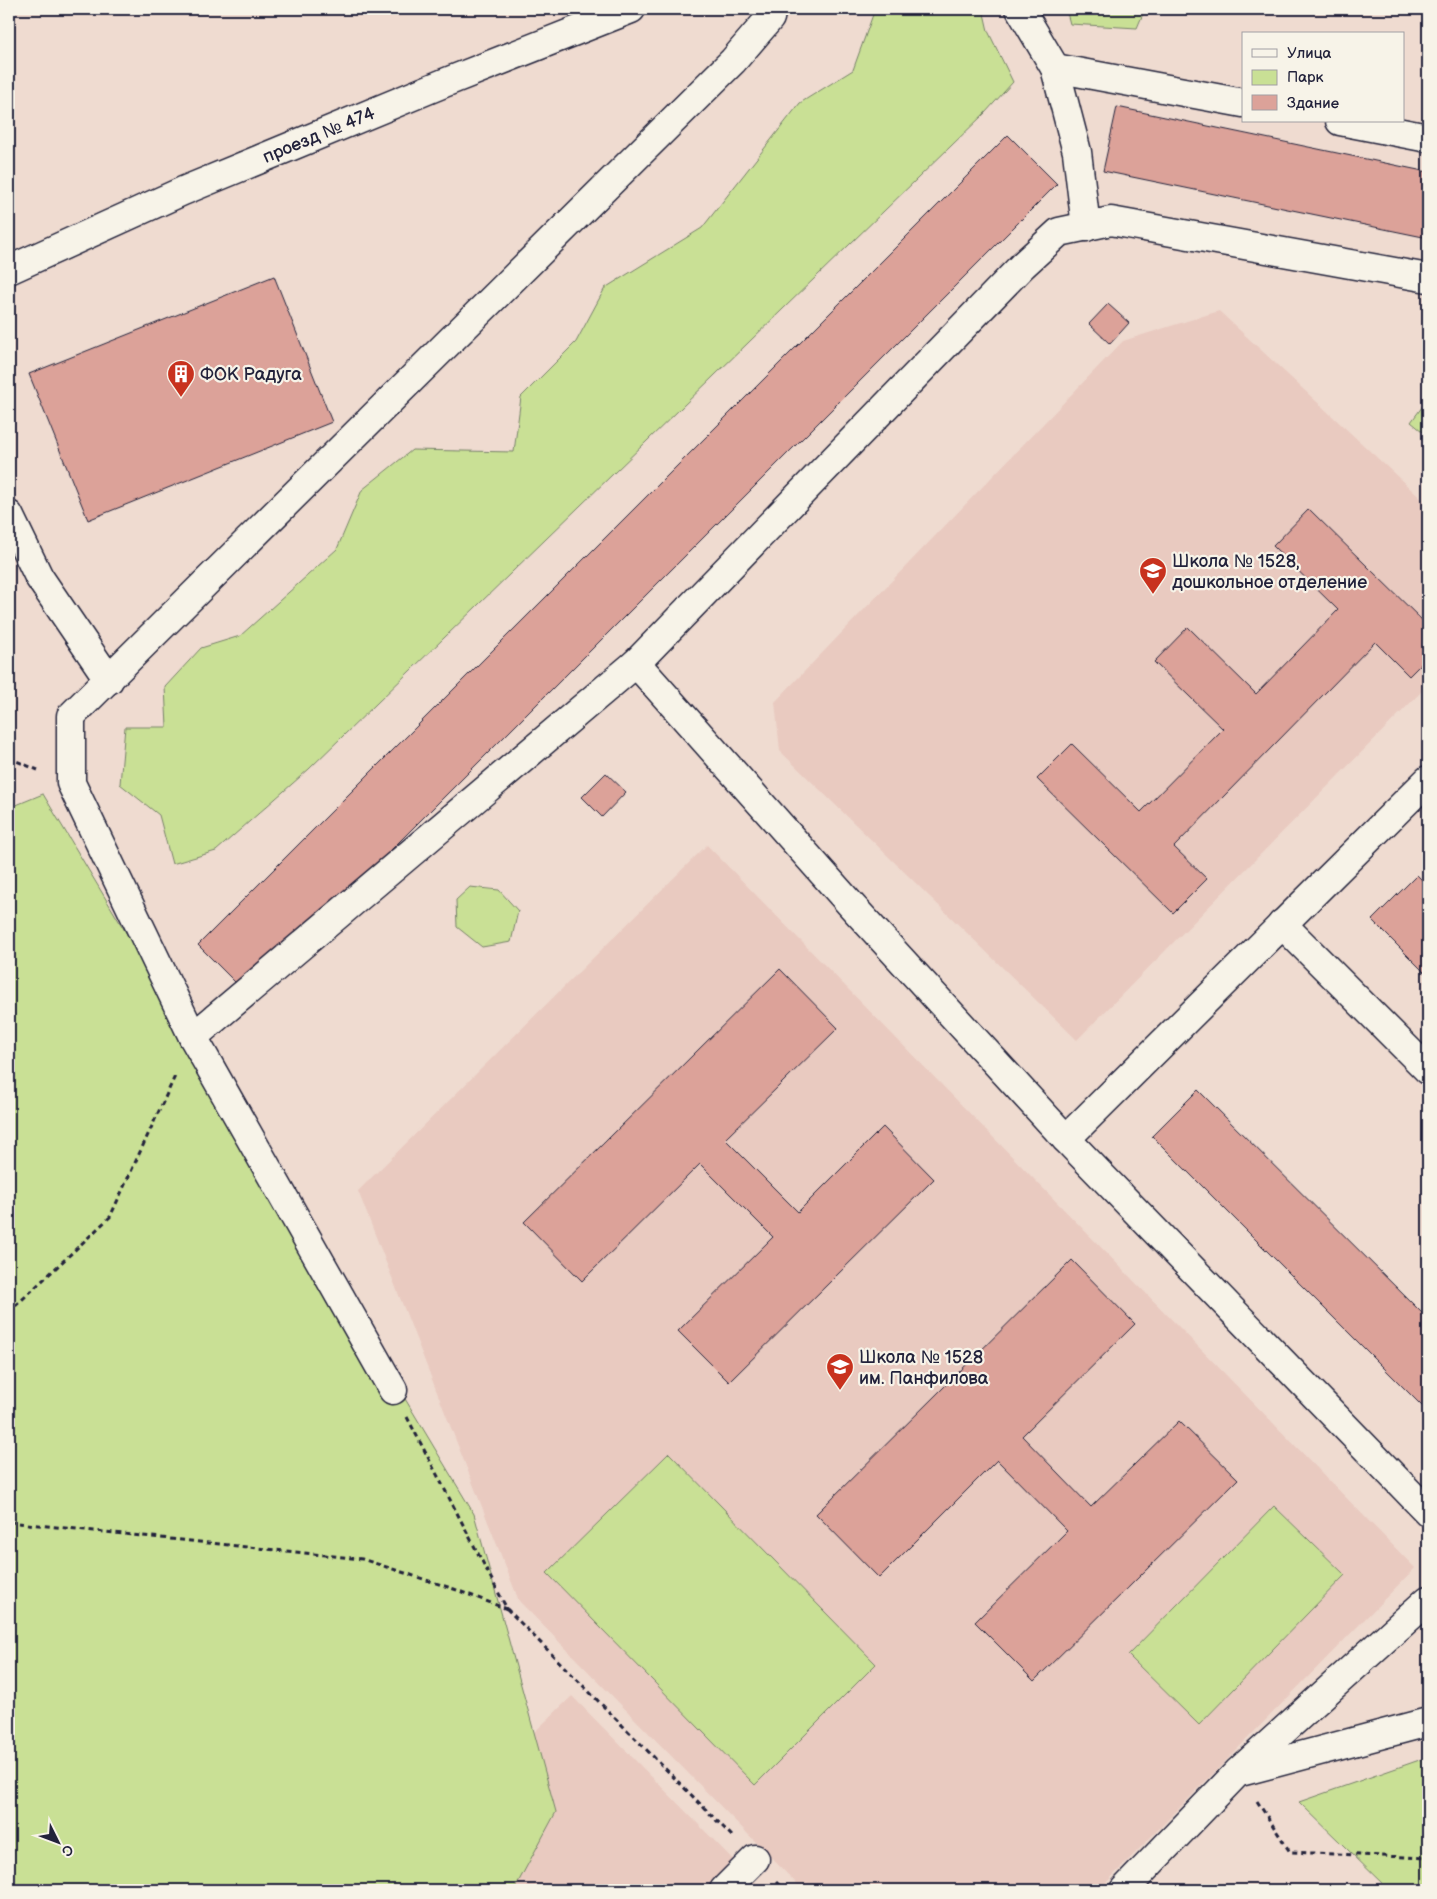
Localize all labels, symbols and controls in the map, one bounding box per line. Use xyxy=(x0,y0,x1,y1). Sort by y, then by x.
legend xyxy=(1242,32,1404,122)
text: Улица xyxy=(1287,44,1332,63)
text: Парк xyxy=(1287,68,1324,87)
text: Здание xyxy=(1287,94,1339,113)
street label: проезд № 474 xyxy=(260,102,378,167)
building icon: ФОК Радуга xyxy=(166,359,196,398)
place label: ФОК Радуга xyxy=(200,364,302,385)
place label: Школа № 1528, дошкольное отделение xyxy=(1172,551,1367,593)
school or university icon: Школа № 1528, дошкольное отделение xyxy=(1138,556,1168,595)
place label: Школа № 1528 им. Панфилова xyxy=(859,1347,989,1389)
school or university icon: Школа № 1528 им. Панфилова xyxy=(825,1352,855,1391)
north arrow xyxy=(32,1816,82,1866)
text: С xyxy=(58,1841,77,1860)

